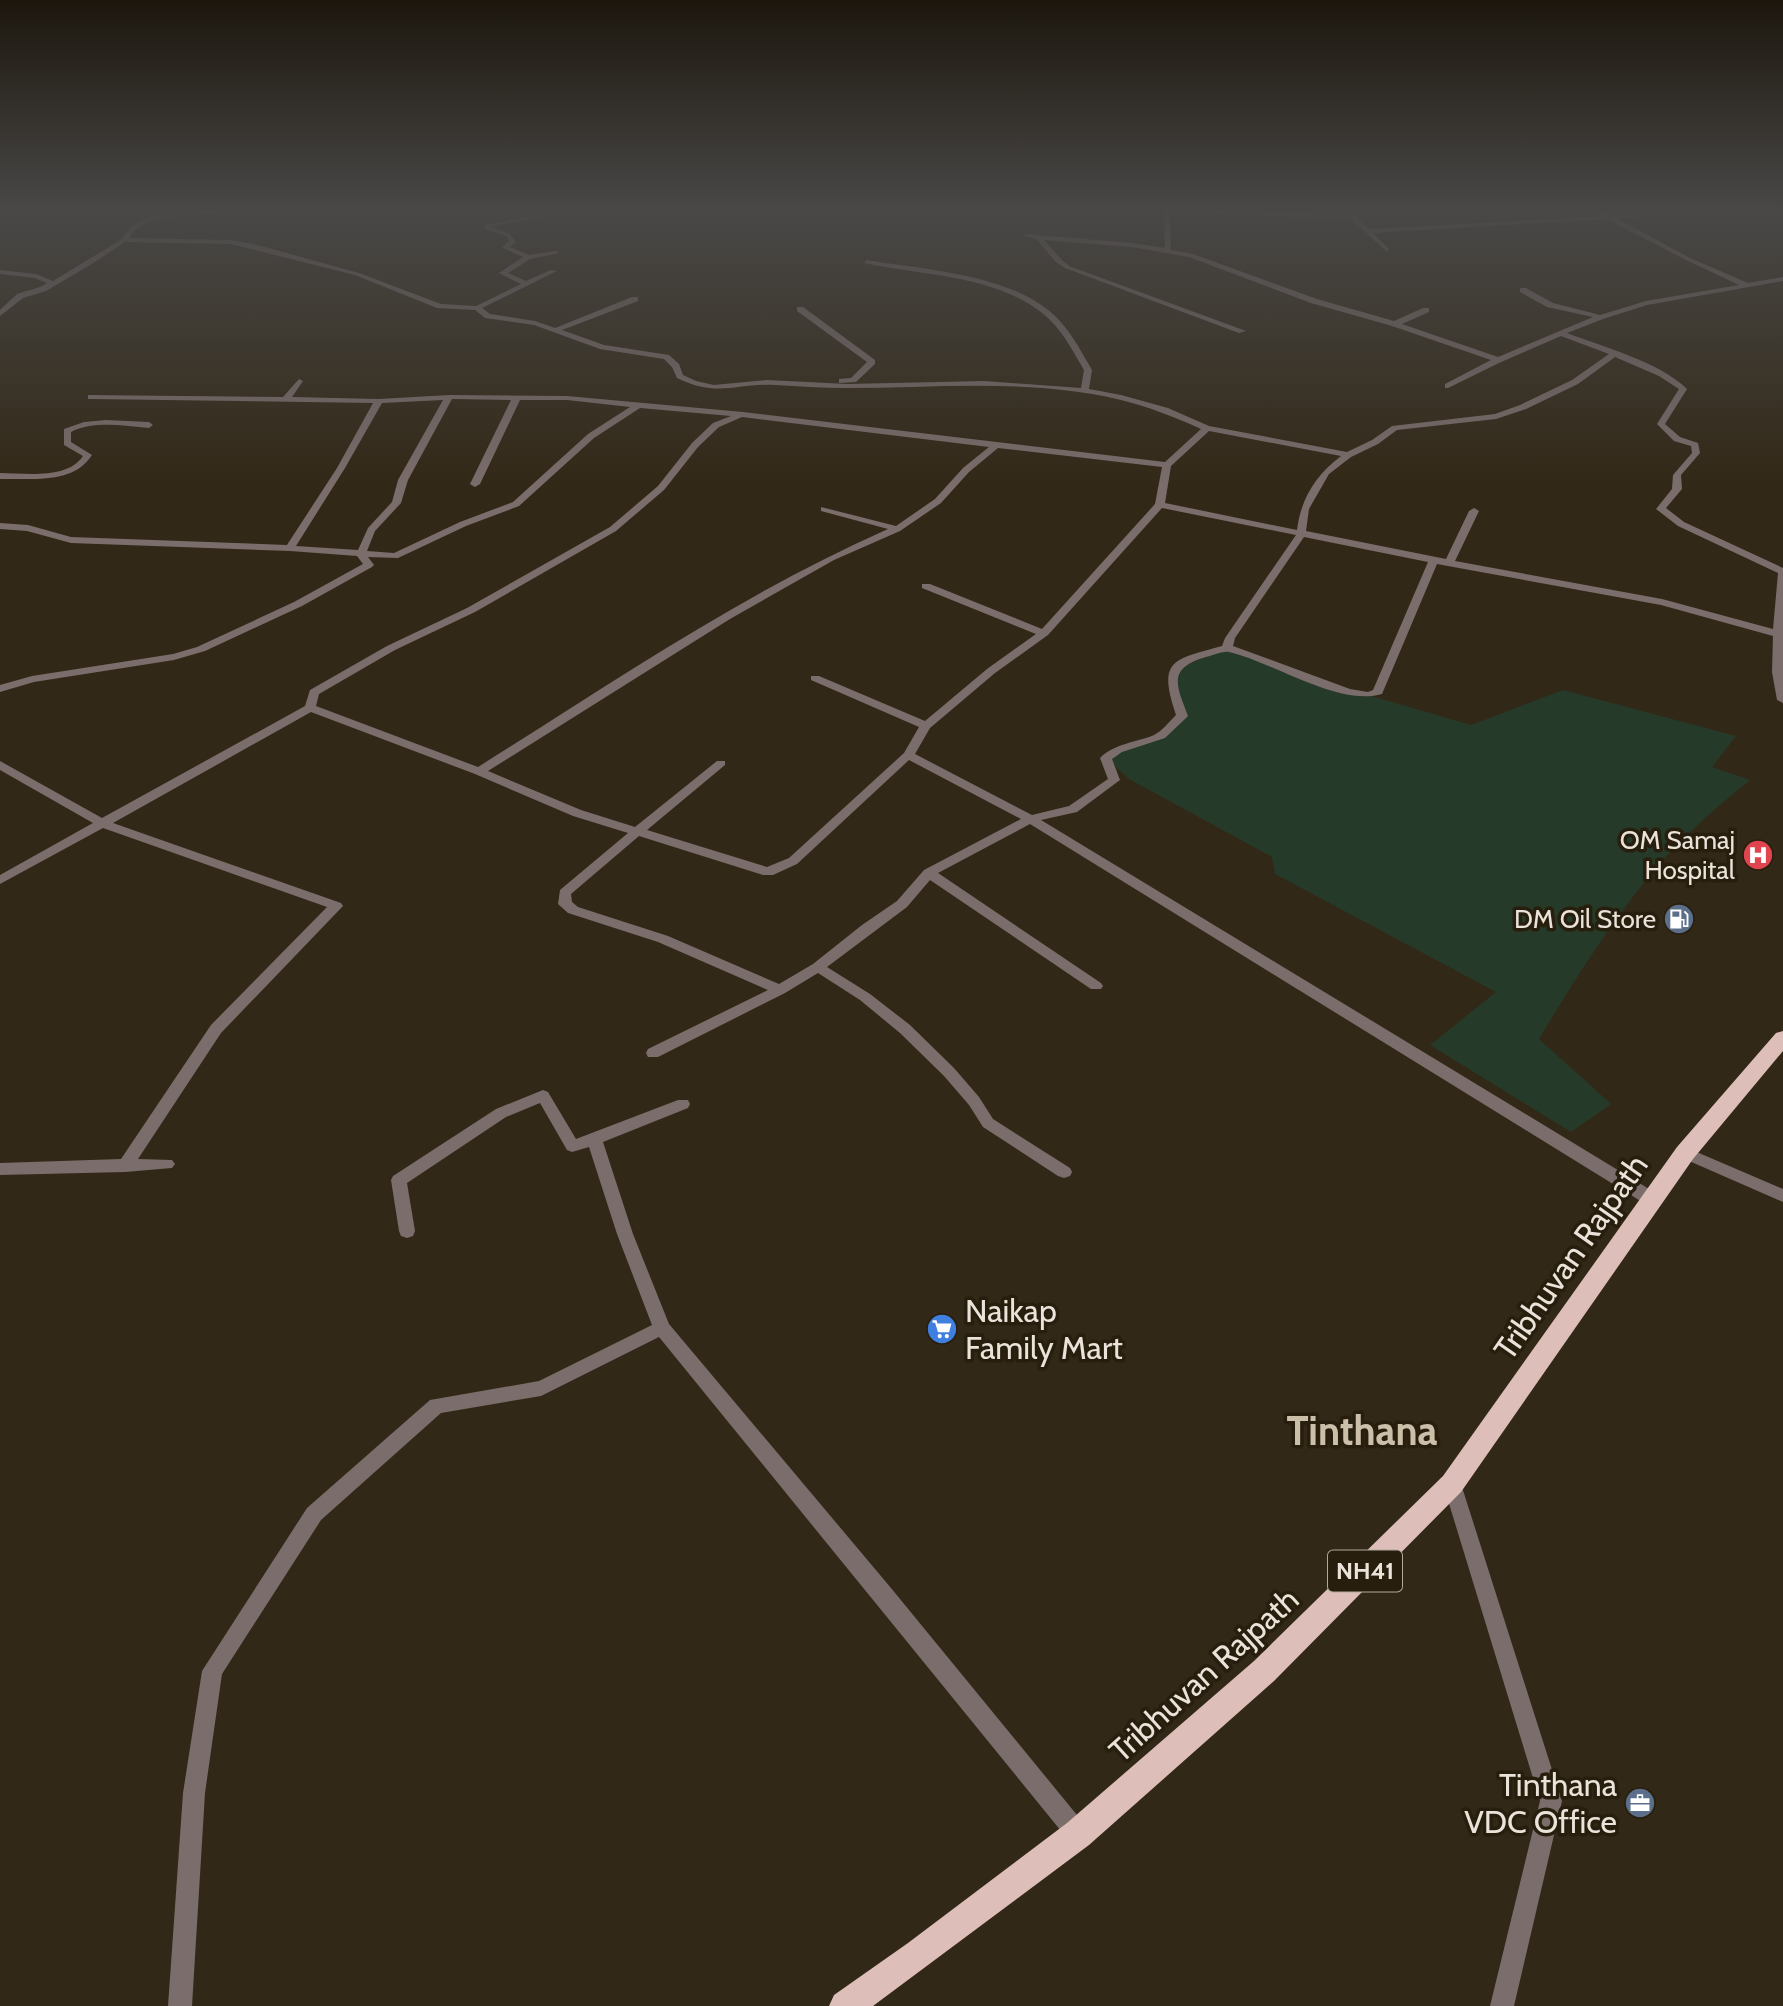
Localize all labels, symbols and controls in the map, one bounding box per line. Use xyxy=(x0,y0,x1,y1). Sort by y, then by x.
place label: OM Samaj Hospital xyxy=(1620,824,1735,886)
hospital icon: OM Samaj Hospital xyxy=(1741,838,1775,872)
fuel station icon: DM Oil Store xyxy=(1662,902,1696,936)
place label: DM Oil Store xyxy=(1514,903,1656,935)
street label: Tribhuvan Rajpath xyxy=(1485,1147,1656,1367)
place label: Naikap Family Mart xyxy=(965,1291,1123,1367)
supermarket icon: Naikap Family Mart xyxy=(925,1312,959,1346)
district label: Tinthana xyxy=(1287,1406,1438,1455)
road number: NH41 xyxy=(1328,1550,1402,1591)
street label: Tribhuvan Rajpath xyxy=(1101,1579,1306,1770)
place label: Tinthana VDC Office xyxy=(1464,1765,1618,1841)
office icon: Tinthana VDC Office xyxy=(1623,1786,1657,1820)

